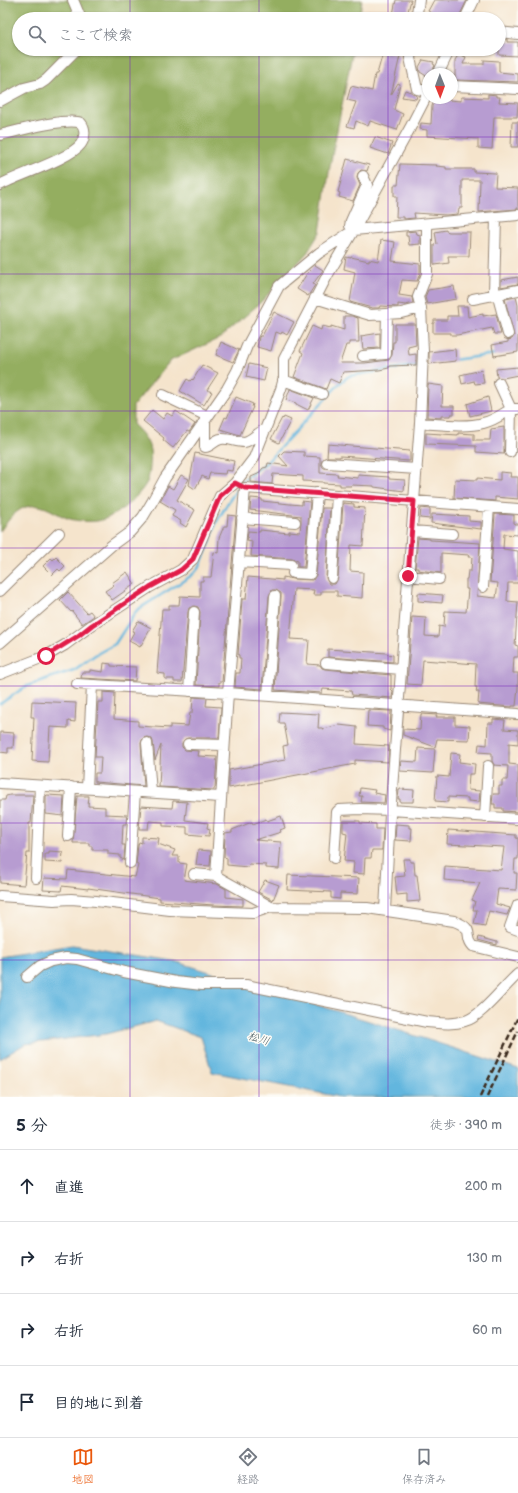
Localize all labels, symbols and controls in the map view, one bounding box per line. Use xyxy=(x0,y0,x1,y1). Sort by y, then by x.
search box xyxy=(12,12,506,56)
icon: search xyxy=(26,23,48,45)
text: ここで検索 xyxy=(58,26,133,45)
north arrow xyxy=(422,68,458,104)
route end xyxy=(399,567,417,585)
route start xyxy=(37,647,55,665)
water label: 松川 xyxy=(246,1029,271,1048)
text: 5 分 xyxy=(16,1116,47,1136)
text: 徒歩 · 390 m xyxy=(430,1117,502,1133)
icon: ahead xyxy=(16,1175,38,1197)
text: 直進 xyxy=(54,1178,84,1197)
text: 200 m xyxy=(465,1178,502,1194)
icon: right xyxy=(16,1247,38,1269)
text: 右折 xyxy=(54,1250,84,1269)
text: 130 m xyxy=(467,1250,502,1266)
icon: right xyxy=(16,1319,38,1341)
text: 右折 xyxy=(54,1322,84,1341)
text: 60 m xyxy=(472,1322,502,1338)
icon: arrive xyxy=(16,1391,38,1413)
text: 目的地に到着 xyxy=(54,1394,144,1413)
tab: 地図 xyxy=(72,1446,94,1486)
tab: 経路 xyxy=(237,1446,259,1486)
tab: 保存済み xyxy=(402,1446,446,1486)

